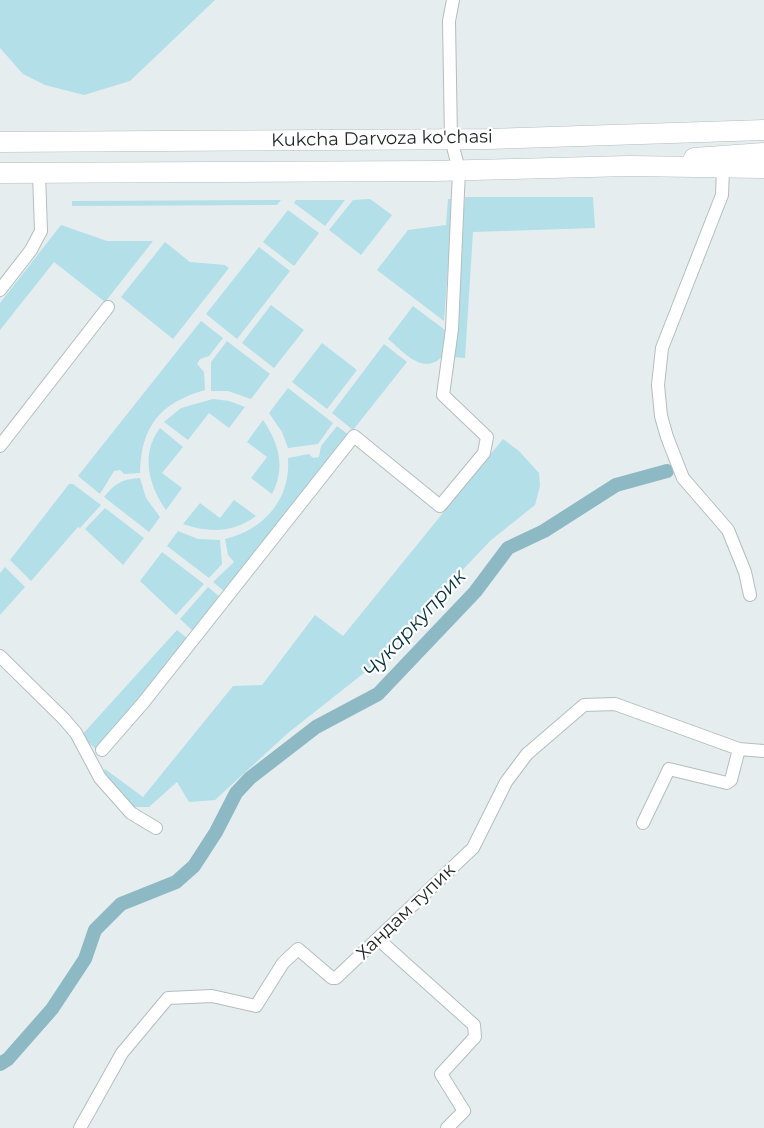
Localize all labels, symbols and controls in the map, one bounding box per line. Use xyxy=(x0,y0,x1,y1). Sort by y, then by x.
street label: Kukcha Darvoza ko'chasi xyxy=(271,126,493,152)
water label: Чукаркуприк xyxy=(359,565,471,683)
street label: Хандам тупик xyxy=(352,860,460,964)

